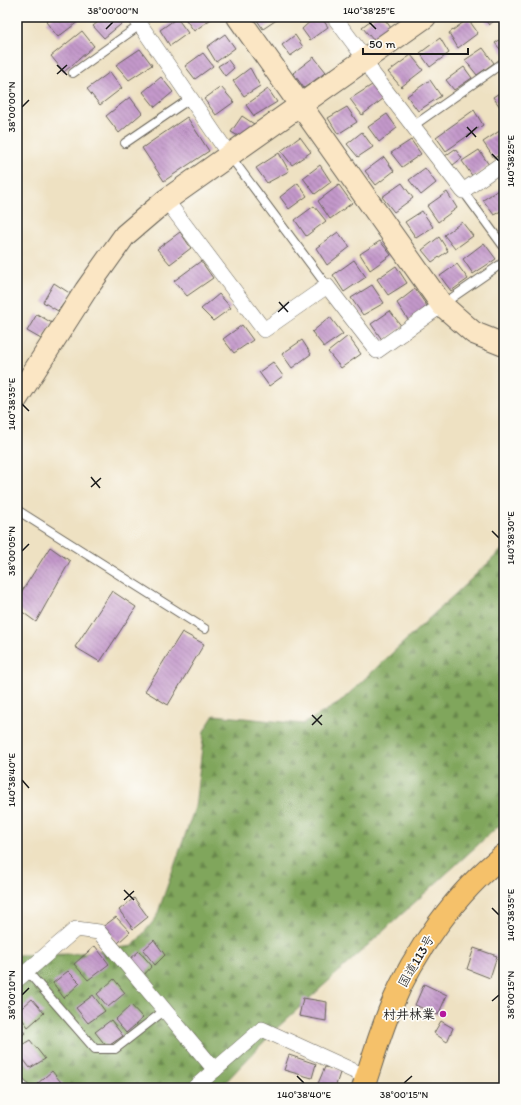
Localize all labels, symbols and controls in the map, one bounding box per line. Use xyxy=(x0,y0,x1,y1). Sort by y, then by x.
text: 38°00'00"N xyxy=(88,4,139,17)
text: 140°38'25"E xyxy=(343,4,396,17)
scale bar xyxy=(363,30,468,56)
text: 50 m xyxy=(369,37,395,51)
text: 38°00'00"N xyxy=(5,81,18,132)
text: 140°38'25"E xyxy=(504,134,517,187)
text: 140°38'35"E xyxy=(5,377,18,430)
text: 140°38'30"E xyxy=(504,511,517,565)
text: 38°00'05"N xyxy=(5,526,18,576)
text: 140°38'40"E xyxy=(5,753,18,807)
text: 140°38'35"E xyxy=(504,888,517,941)
street label: 国道113号 xyxy=(395,932,437,990)
text: 38°00'10"N xyxy=(5,970,18,1020)
text: 38°00'15"N xyxy=(504,971,517,1019)
place label: 村井林業 xyxy=(383,1007,435,1022)
marker: 村井林業 xyxy=(438,1009,448,1019)
text: 140°38'40"E xyxy=(277,1088,331,1101)
text: 38°00'15"N xyxy=(380,1088,428,1101)

